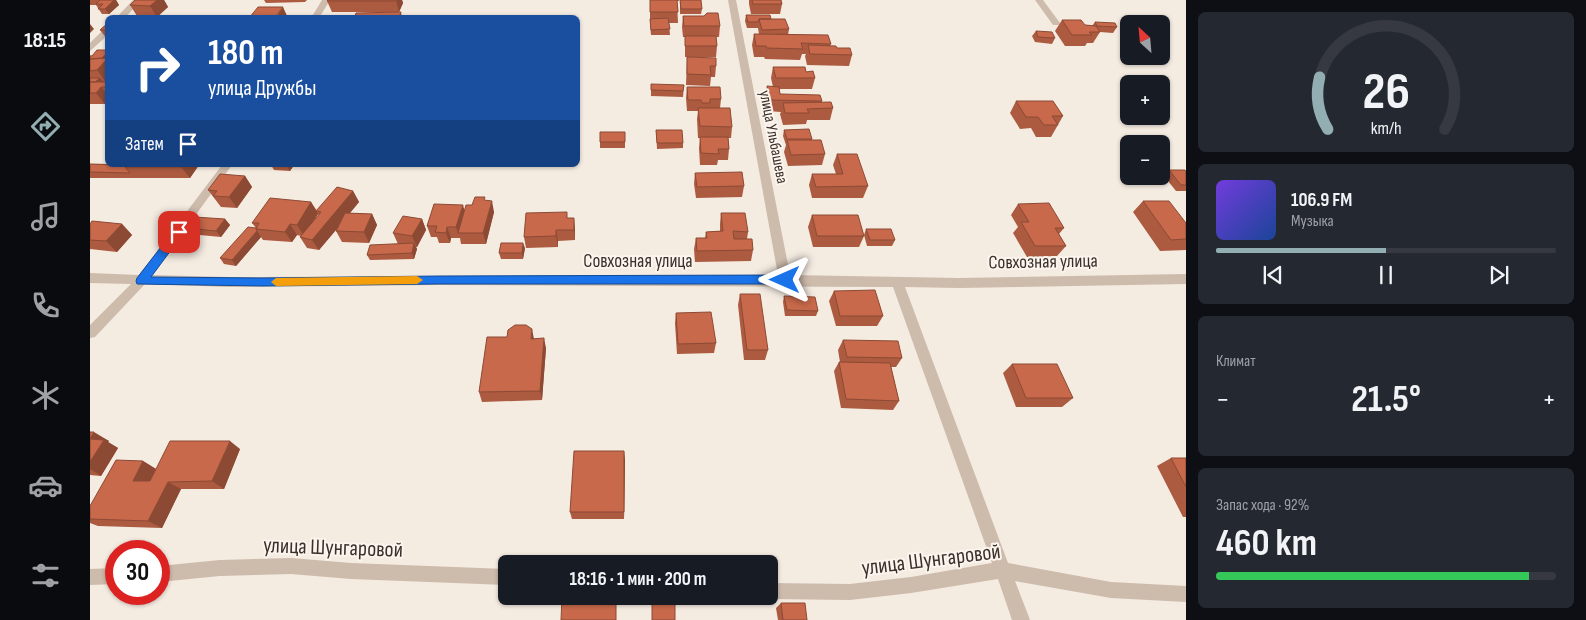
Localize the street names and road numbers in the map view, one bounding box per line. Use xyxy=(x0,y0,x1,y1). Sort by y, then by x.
street label: улица Ульбашева xyxy=(755,89,791,185)
street label: Совхозная улица xyxy=(583,250,693,273)
street label: Совхозная улица xyxy=(988,250,1098,274)
street label: улица Шунгаровой xyxy=(263,532,403,564)
street label: улица Шунгаровой xyxy=(860,538,1002,582)

